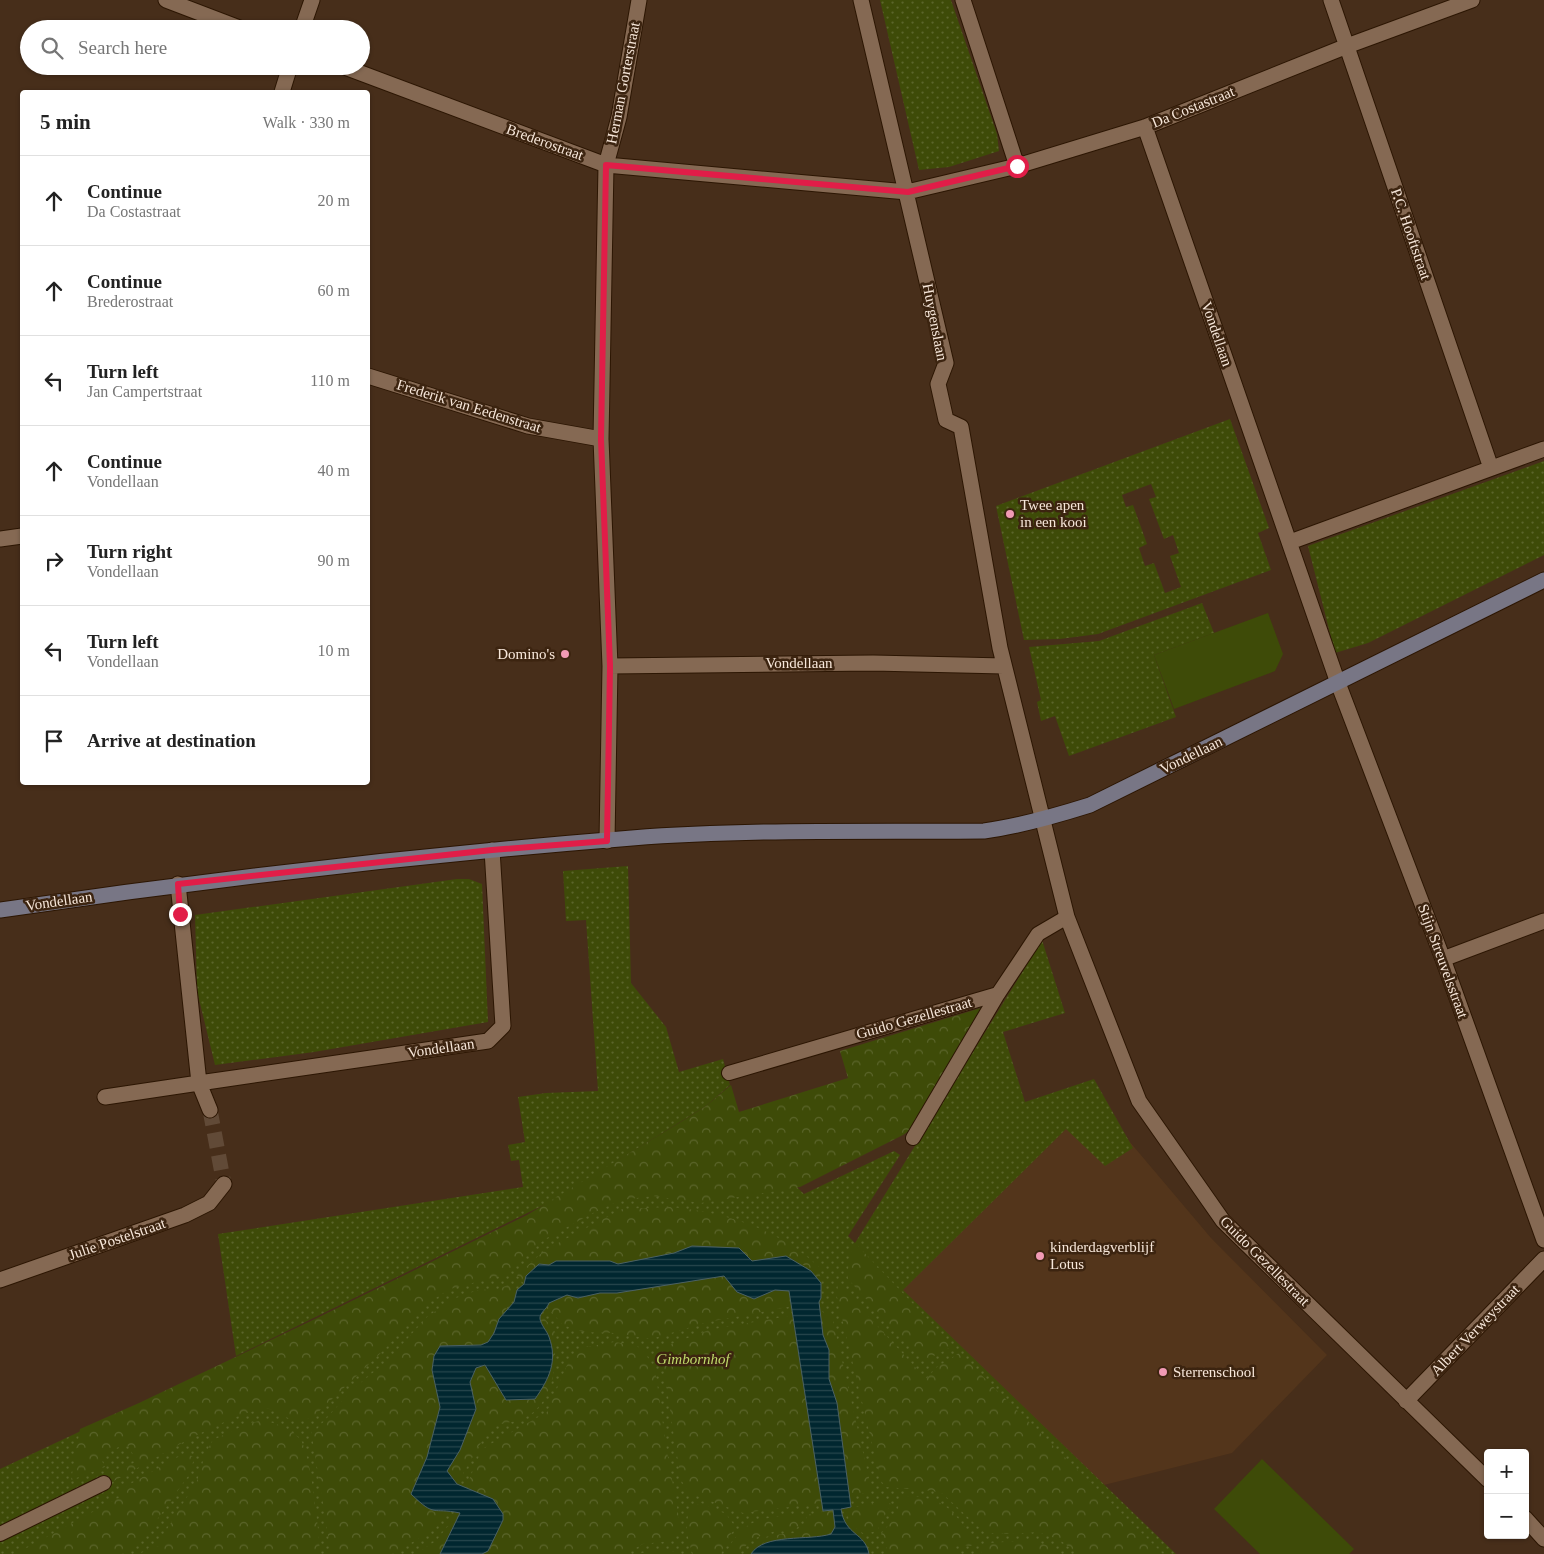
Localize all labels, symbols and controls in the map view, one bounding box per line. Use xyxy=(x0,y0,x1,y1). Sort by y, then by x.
search box xyxy=(20,20,370,75)
street label: Herman Gorterstraat xyxy=(603,20,643,145)
icon: search xyxy=(38,34,66,62)
text: Search here xyxy=(78,37,167,58)
street label: Da Costastraat xyxy=(1149,83,1238,131)
text: 5 min xyxy=(40,110,91,134)
text: Walk · 330 m xyxy=(263,114,350,131)
street label: Brederostraat xyxy=(504,121,586,164)
route start xyxy=(1006,155,1029,178)
text: Continue xyxy=(87,181,162,202)
street label: P.C. Hooftstraat xyxy=(1388,186,1434,282)
icon: ahead xyxy=(40,187,68,215)
text: 20 m xyxy=(318,192,350,209)
text: Da Costastraat xyxy=(87,203,181,220)
text: Continue xyxy=(87,271,162,292)
icon: ahead xyxy=(40,277,68,305)
text: 60 m xyxy=(318,282,350,299)
street label: Huygenslaan xyxy=(920,282,950,362)
text: Brederostraat xyxy=(87,293,173,310)
street label: Vondellaan xyxy=(1198,300,1236,369)
text: Turn left xyxy=(87,361,159,382)
icon: left xyxy=(40,367,68,395)
text: 110 m xyxy=(310,372,350,389)
street label: Frederik van Eedenstraat xyxy=(395,376,544,436)
text: Jan Campertstraat xyxy=(87,383,202,400)
text: Continue xyxy=(87,451,162,472)
icon: ahead xyxy=(40,457,68,485)
text: 40 m xyxy=(318,462,350,479)
text: Vondellaan xyxy=(87,473,159,490)
place label: Twee apen in een kooi xyxy=(1020,497,1087,530)
marker: Twee apen in een kooi xyxy=(1004,508,1016,520)
text: Turn right xyxy=(87,541,172,562)
icon: right xyxy=(40,547,68,575)
text: 90 m xyxy=(318,552,350,569)
text: Vondellaan xyxy=(87,563,159,580)
text: Turn left xyxy=(87,631,159,652)
icon: left xyxy=(40,637,68,665)
text: 10 m xyxy=(318,642,350,659)
place label: Domino's xyxy=(497,646,555,662)
marker: Domino's xyxy=(559,648,571,660)
text: Vondellaan xyxy=(87,653,159,670)
street label: Vondellaan xyxy=(765,655,833,671)
icon: arrive xyxy=(40,727,68,755)
text: Arrive at destination xyxy=(87,730,256,751)
street label: Vondellaan xyxy=(1157,733,1225,777)
street label: Vondellaan xyxy=(25,888,94,914)
street label: Stijn Streuvelsstraat xyxy=(1415,902,1471,1021)
route end xyxy=(169,903,192,926)
street label: Guido Gezellestraat xyxy=(854,994,974,1042)
street label: Vondellaan xyxy=(407,1035,476,1061)
street label: Guido Gezellestraat xyxy=(1217,1213,1314,1310)
street label: Julie Postelstraat xyxy=(67,1215,168,1263)
place label: kinderdagverblijf Lotus xyxy=(1050,1239,1154,1272)
marker: kinderdagverblijf Lotus xyxy=(1034,1250,1046,1262)
street label: Albert Verweystraat xyxy=(1428,1281,1523,1379)
park label: Gimbornhof xyxy=(656,1351,731,1367)
place label: Sterrenschool xyxy=(1173,1364,1255,1380)
marker: Sterrenschool xyxy=(1157,1366,1169,1378)
map controls xyxy=(1484,1449,1529,1539)
button: + xyxy=(1484,1449,1529,1494)
button: − xyxy=(1484,1494,1529,1539)

